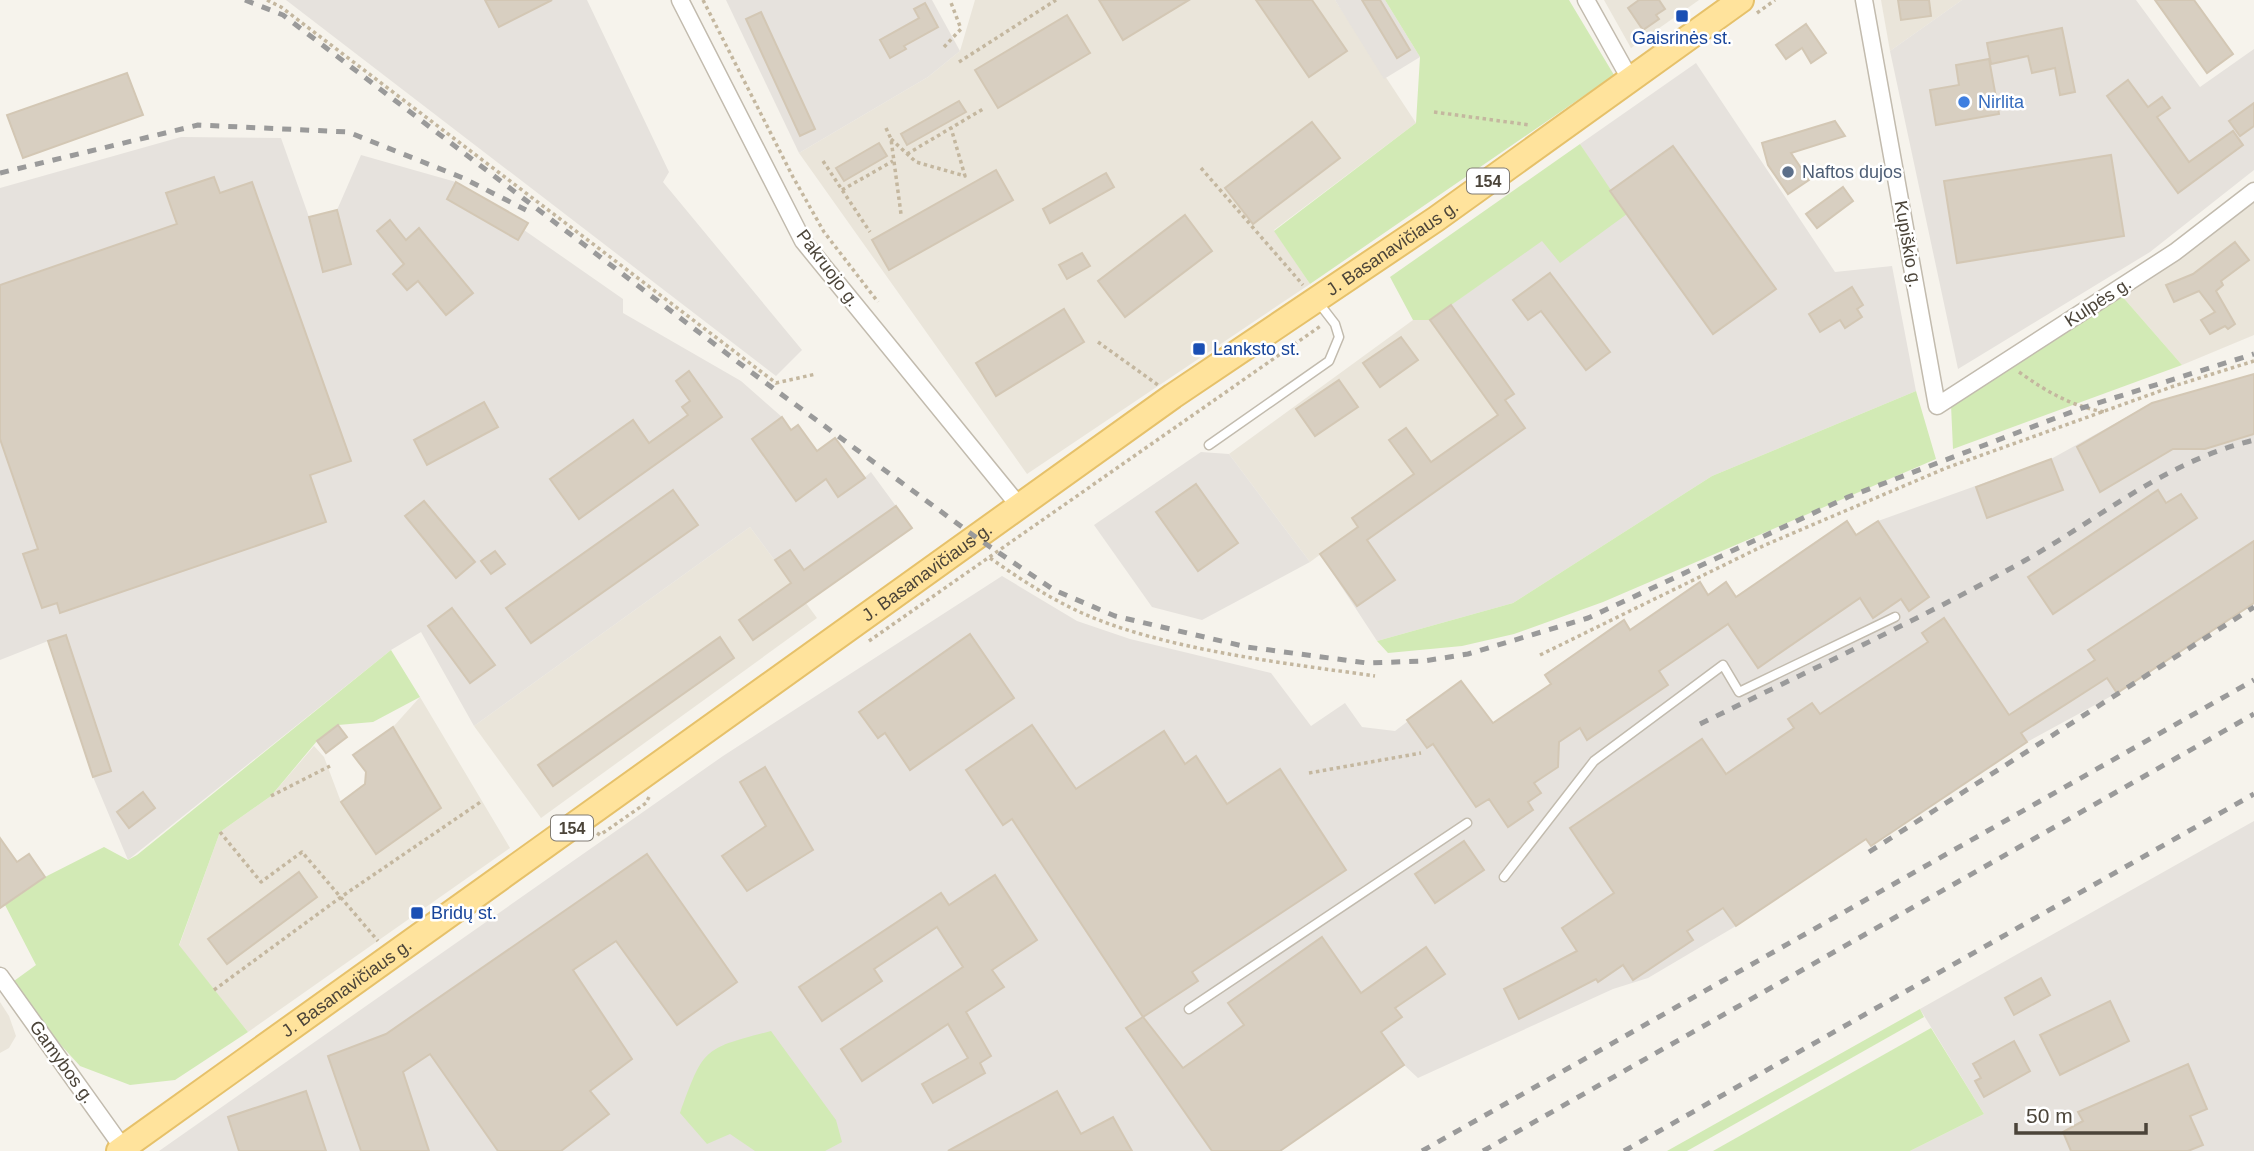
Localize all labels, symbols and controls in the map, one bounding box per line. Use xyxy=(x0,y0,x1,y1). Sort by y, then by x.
marker: Gaisrinės st. xyxy=(1674,8,1690,24)
place label: Gaisrinės st. xyxy=(1632,28,1732,48)
place label: Nirlita xyxy=(1978,92,2025,112)
marker: Nirlita xyxy=(1956,94,1972,110)
place label: Naftos dujos xyxy=(1802,162,1902,182)
marker: Naftos dujos xyxy=(1780,164,1796,180)
road number: 154 xyxy=(1467,168,1509,194)
street label: J. Basanavičiaus g. xyxy=(1322,196,1462,300)
street label: Kupiškio g. xyxy=(1891,199,1925,289)
street label: Pakruojo g. xyxy=(793,226,863,310)
street label: Kulpės g. xyxy=(2061,273,2135,331)
place label: Lanksto st. xyxy=(1213,339,1300,359)
marker: Lanksto st. xyxy=(1191,341,1207,357)
street label: J. Basanavičiaus g. xyxy=(858,519,996,625)
road number: 154 xyxy=(551,816,593,841)
place label: Bridų st. xyxy=(431,903,497,923)
marker: Bridų st. xyxy=(409,905,425,921)
street label: J. Basanavičiaus g. xyxy=(278,935,416,1041)
street label: Gamybos g. xyxy=(25,1017,99,1107)
scale bar xyxy=(2016,1092,2146,1136)
text: 50 m xyxy=(2026,1104,2073,1127)

